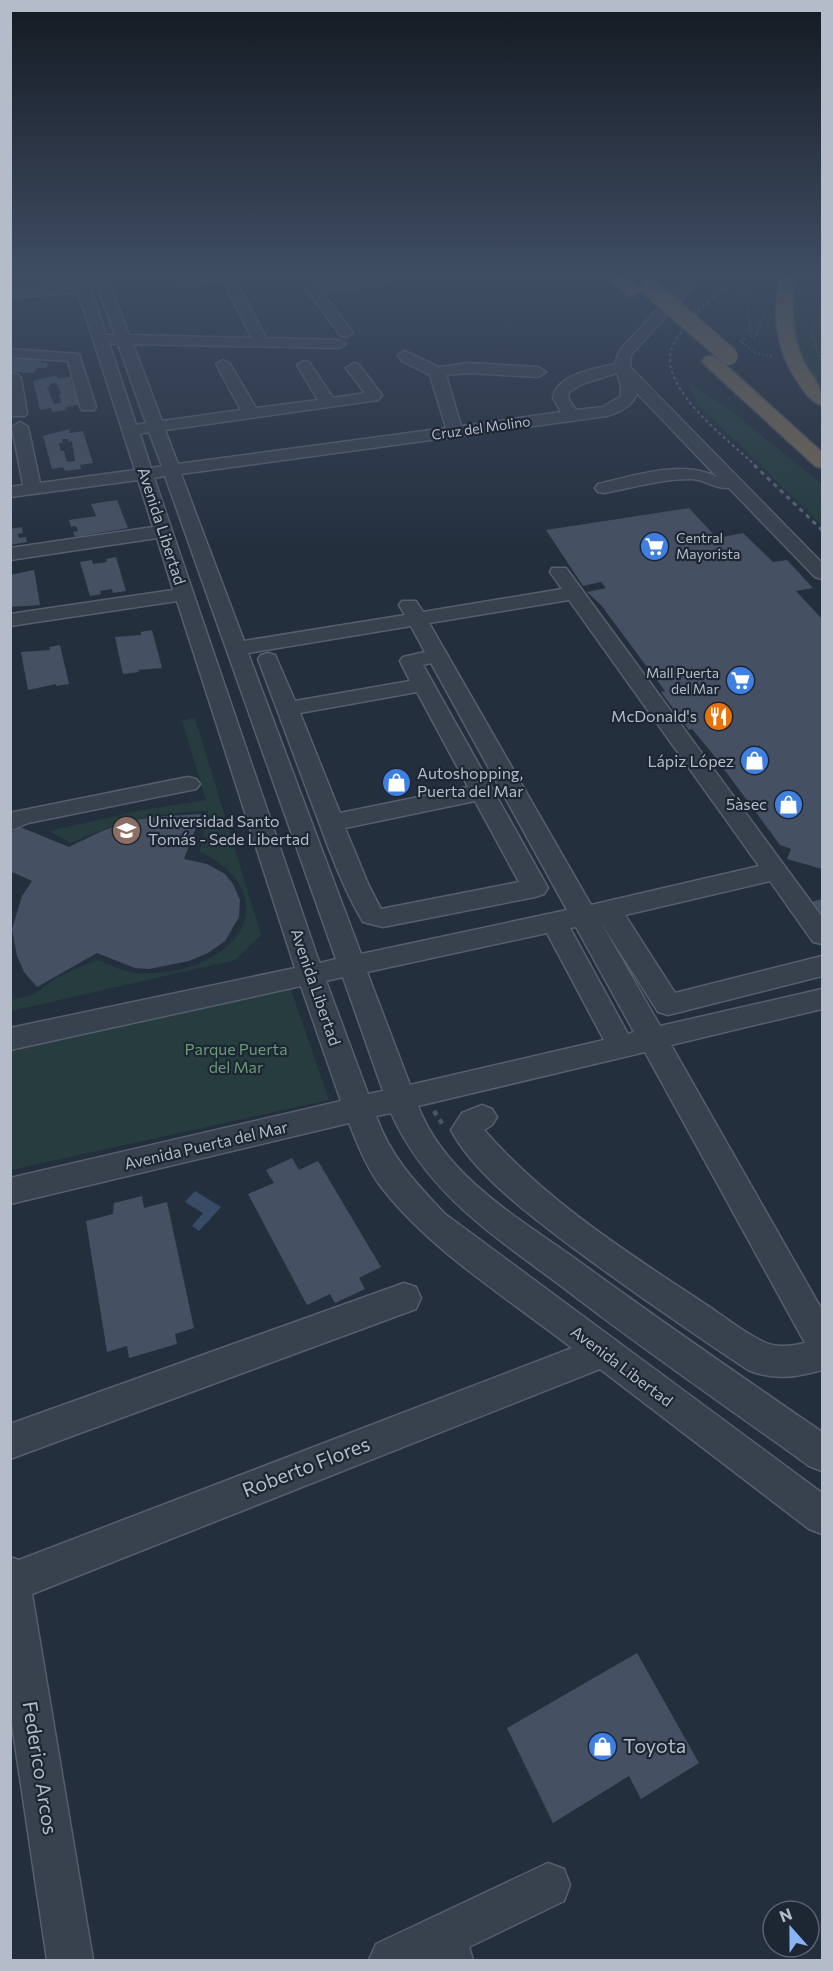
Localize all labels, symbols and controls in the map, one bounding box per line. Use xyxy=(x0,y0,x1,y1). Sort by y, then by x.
street label: Cruz del Molino xyxy=(430,412,531,443)
street label: Avenida Libertad xyxy=(135,465,190,587)
place label: Central Mayorista xyxy=(676,529,740,562)
supermarket icon: Central Mayorista xyxy=(639,530,671,562)
place label: Mall Puerta del Mar xyxy=(646,664,719,697)
supermarket icon: Mall Puerta del Mar xyxy=(724,665,756,697)
restaurant icon: McDonald's xyxy=(702,700,734,732)
place label: McDonald's xyxy=(611,706,697,725)
shop icon: Lápiz López xyxy=(739,745,771,777)
place label: Lápiz López xyxy=(647,751,734,770)
place label: Autoshopping, Puerta del Mar xyxy=(417,763,524,800)
shop icon: Autoshopping, Puerta del Mar xyxy=(380,766,412,798)
shop icon: 5àsec xyxy=(772,788,804,820)
place label: 5àsec xyxy=(726,794,767,813)
place label: Universidad Santo Tomás - Sede Libertad xyxy=(148,811,309,848)
school or university icon: Universidad Santo Tomás - Sede Libertad xyxy=(111,814,143,846)
street label: Avenida Libertad xyxy=(288,926,345,1048)
park label: Parque Puerta del Mar xyxy=(184,1039,288,1076)
street label: Avenida Puerta del Mar xyxy=(122,1116,290,1173)
street label: Avenida Libertad xyxy=(568,1321,677,1410)
street label: Roberto Flores xyxy=(238,1431,373,1501)
street label: Federico Arcos xyxy=(19,1699,63,1836)
shop icon: Toyota xyxy=(586,1730,618,1762)
place label: Toyota xyxy=(623,1733,686,1757)
north arrow xyxy=(761,1899,821,1959)
text: N xyxy=(776,1904,794,1926)

